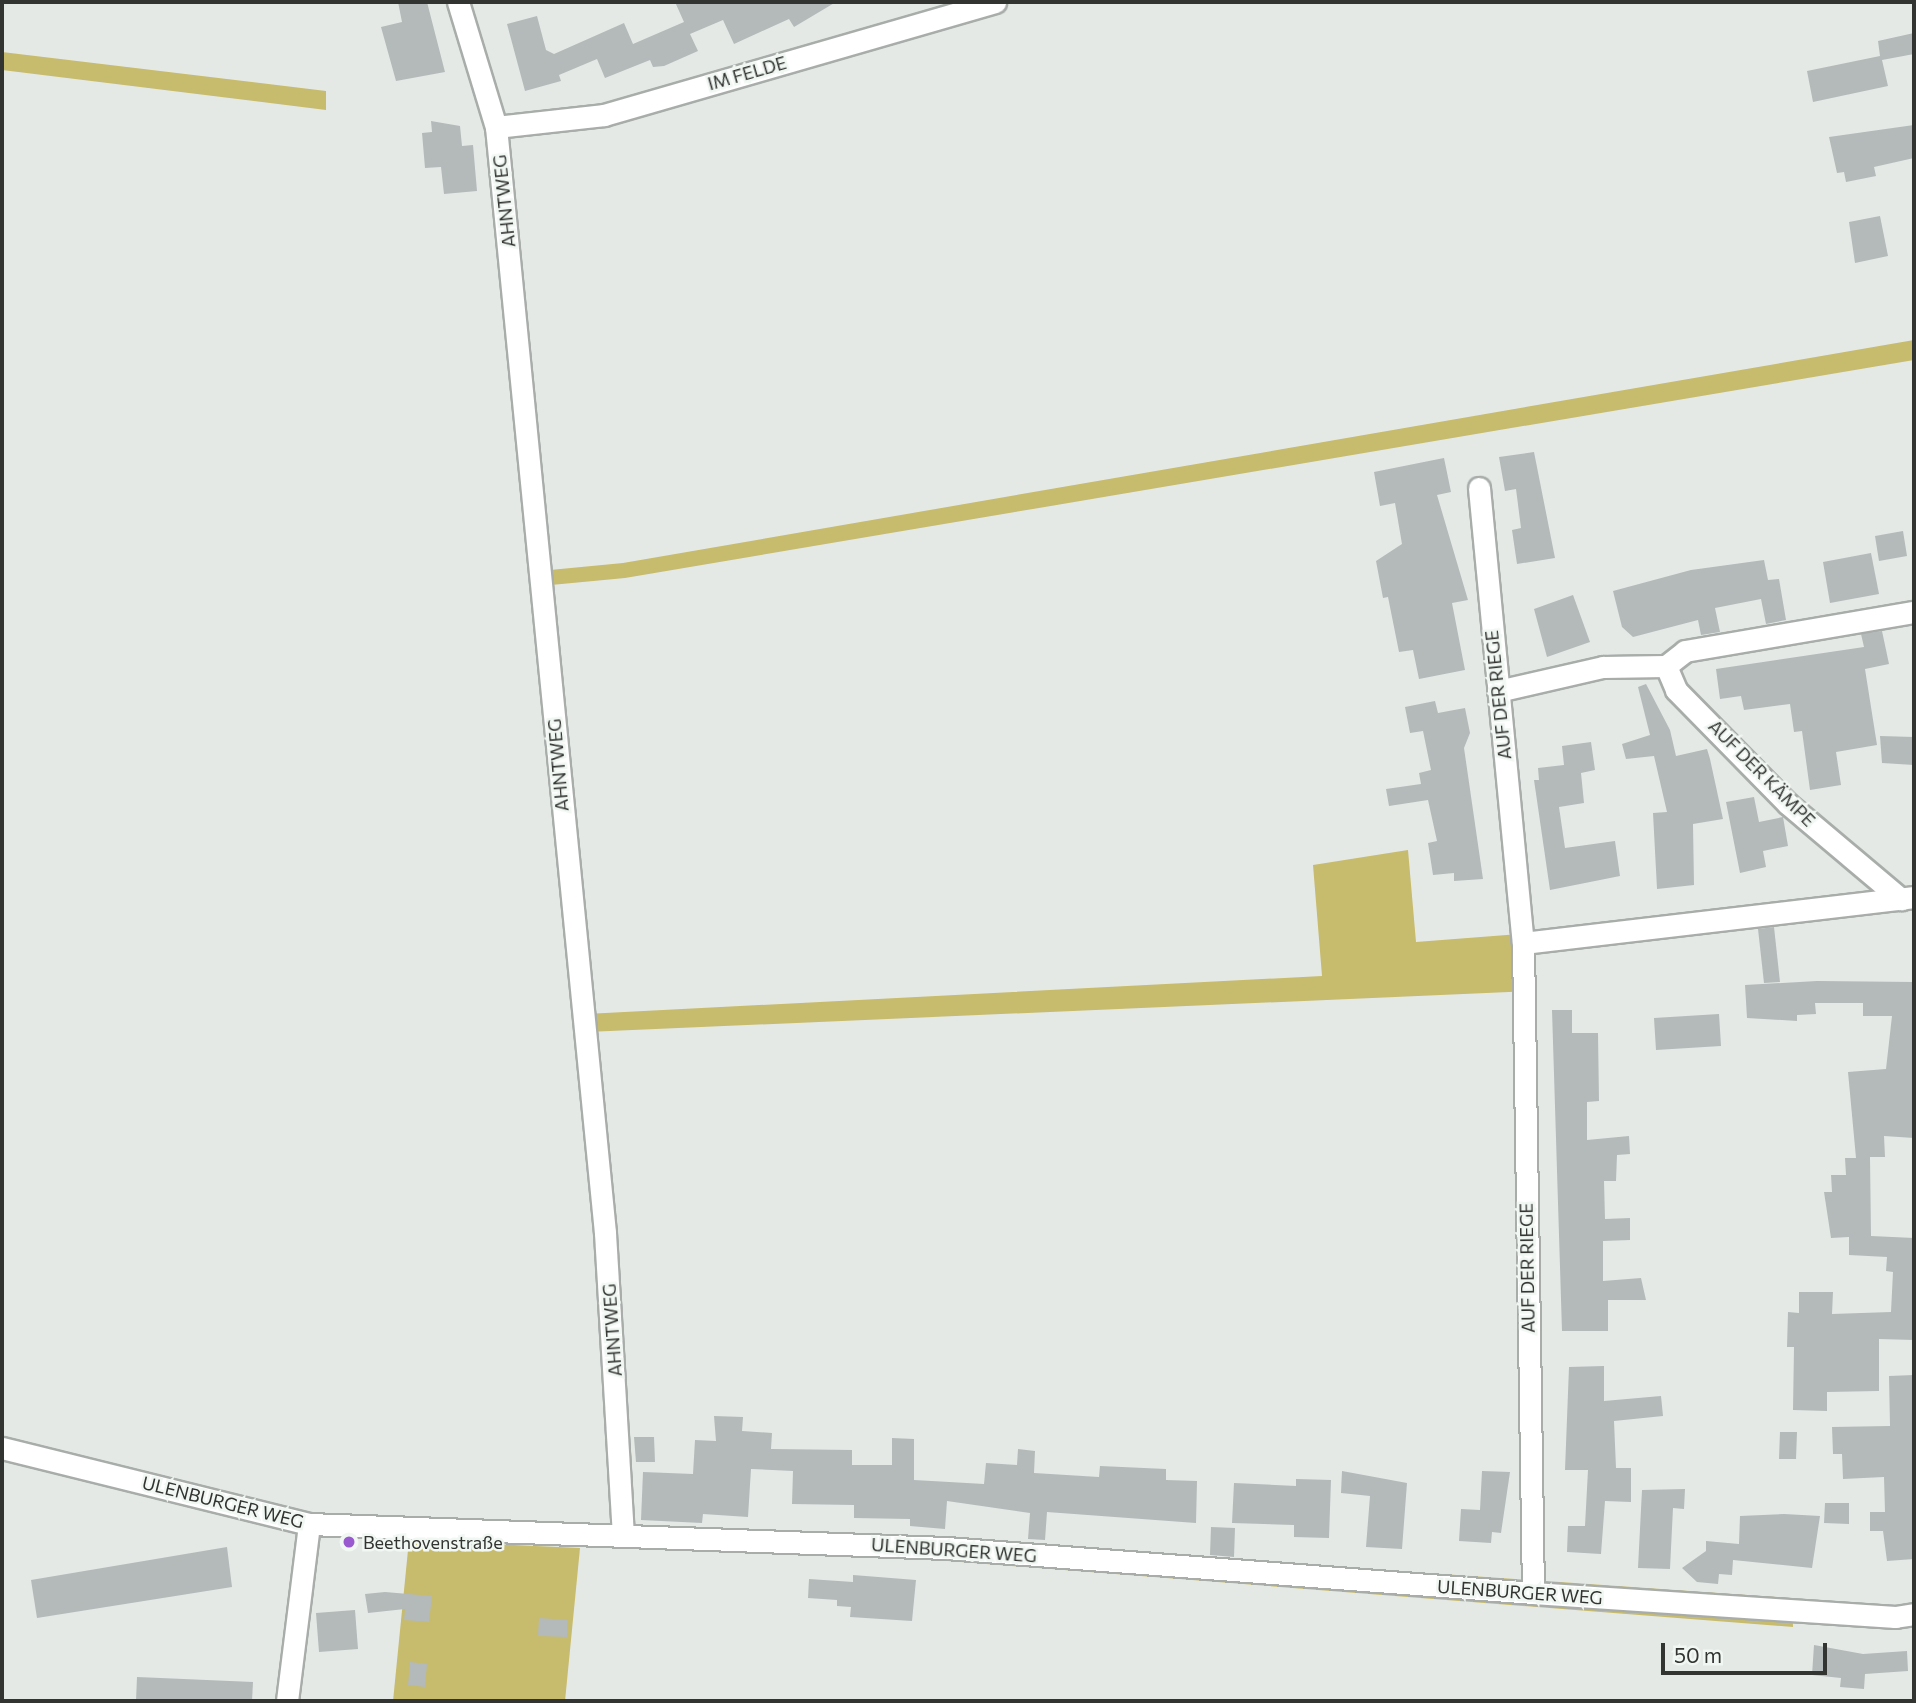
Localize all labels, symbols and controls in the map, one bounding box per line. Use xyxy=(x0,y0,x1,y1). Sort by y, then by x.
street label: IM FELDE xyxy=(705,51,789,95)
street label: AHNTWEG xyxy=(488,153,520,249)
street label: AUF DER RIEGE xyxy=(1480,629,1516,761)
street label: AUF DER KÄMPE xyxy=(1704,715,1820,831)
street label: AHNTWEG xyxy=(543,718,573,812)
street label: AUF DER RIEGE xyxy=(1515,1203,1539,1333)
street label: AHNTWEG xyxy=(598,1283,626,1377)
street label: ULENBURGER WEG xyxy=(140,1471,306,1533)
place label: Beethovenstraße xyxy=(363,1531,503,1553)
street label: ULENBURGER WEG xyxy=(871,1533,1037,1567)
marker: Beethovenstraße xyxy=(341,1534,357,1550)
street label: ULENBURGER WEG xyxy=(1437,1575,1603,1609)
scale bar xyxy=(1664,1630,1830,1674)
text: 50 m xyxy=(1674,1642,1722,1667)

